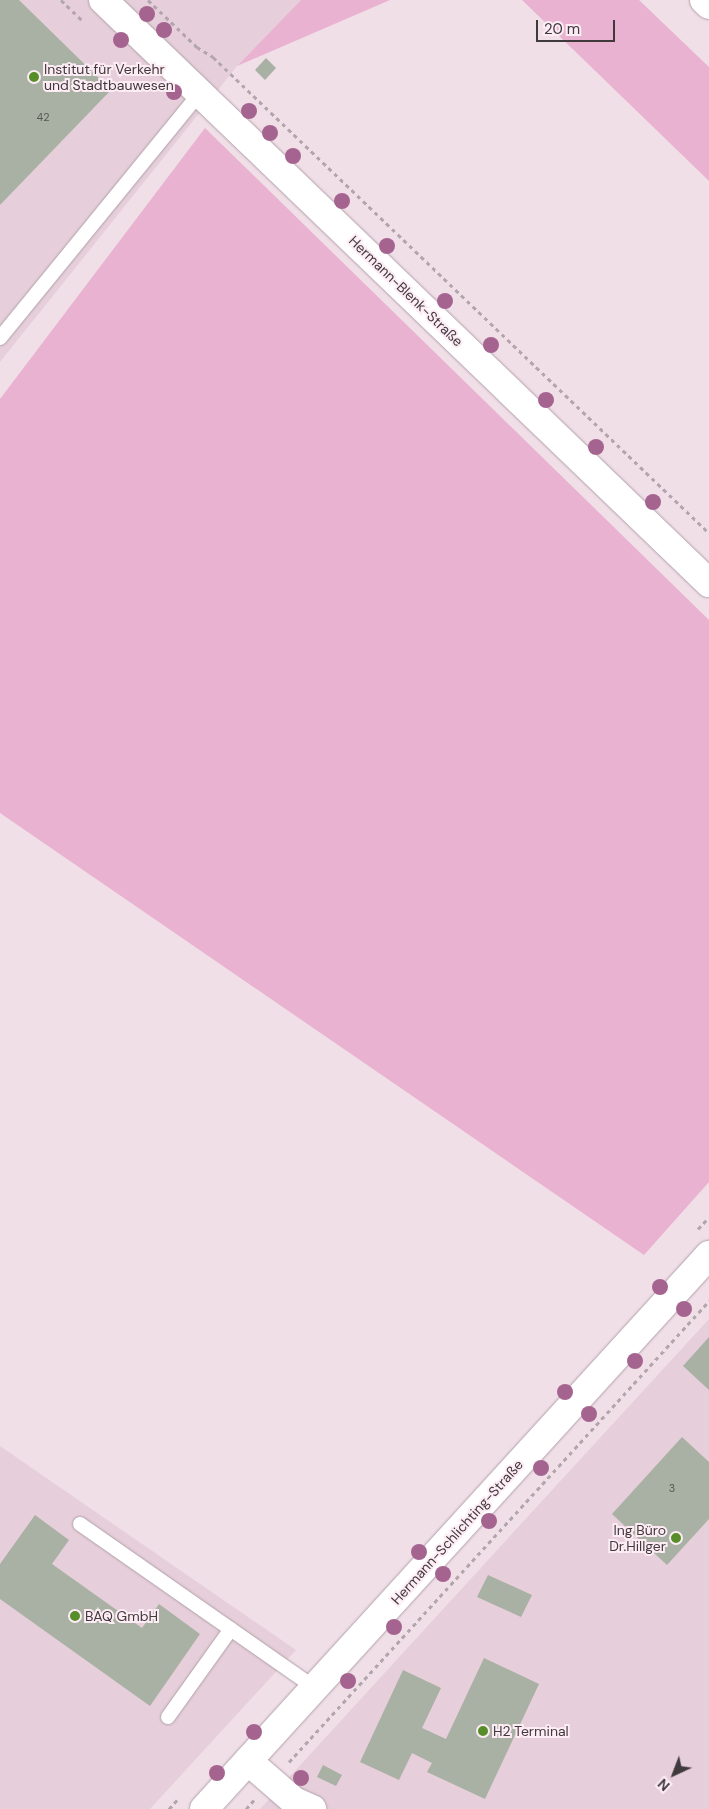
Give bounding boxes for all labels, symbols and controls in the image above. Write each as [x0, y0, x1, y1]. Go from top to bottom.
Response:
scale bar [539, 10, 618, 42]
text: 20 m [544, 19, 580, 39]
place label: Institut für Verkehr und Stadtbauwesen [44, 61, 174, 94]
marker: Institut für Verkehr und Stadtbauwesen [28, 71, 40, 83]
house number: 42 [36, 110, 50, 124]
street label: Hermann-Blenk-Straße [345, 232, 467, 350]
street label: Hermann-Schlichting-Straße [388, 1456, 526, 1608]
house number: 3 [669, 1481, 675, 1495]
place label: Ing Büro Dr.Hillger [609, 1522, 666, 1554]
marker: Ing Büro Dr.Hillger [670, 1532, 682, 1544]
place label: BAQ GmbH [85, 1608, 158, 1624]
marker: BAQ GmbH [69, 1610, 81, 1622]
place label: H2 Terminal [493, 1723, 569, 1739]
marker: H2 Terminal [477, 1725, 489, 1737]
north arrow [649, 1749, 699, 1799]
text: N [654, 1775, 674, 1795]

